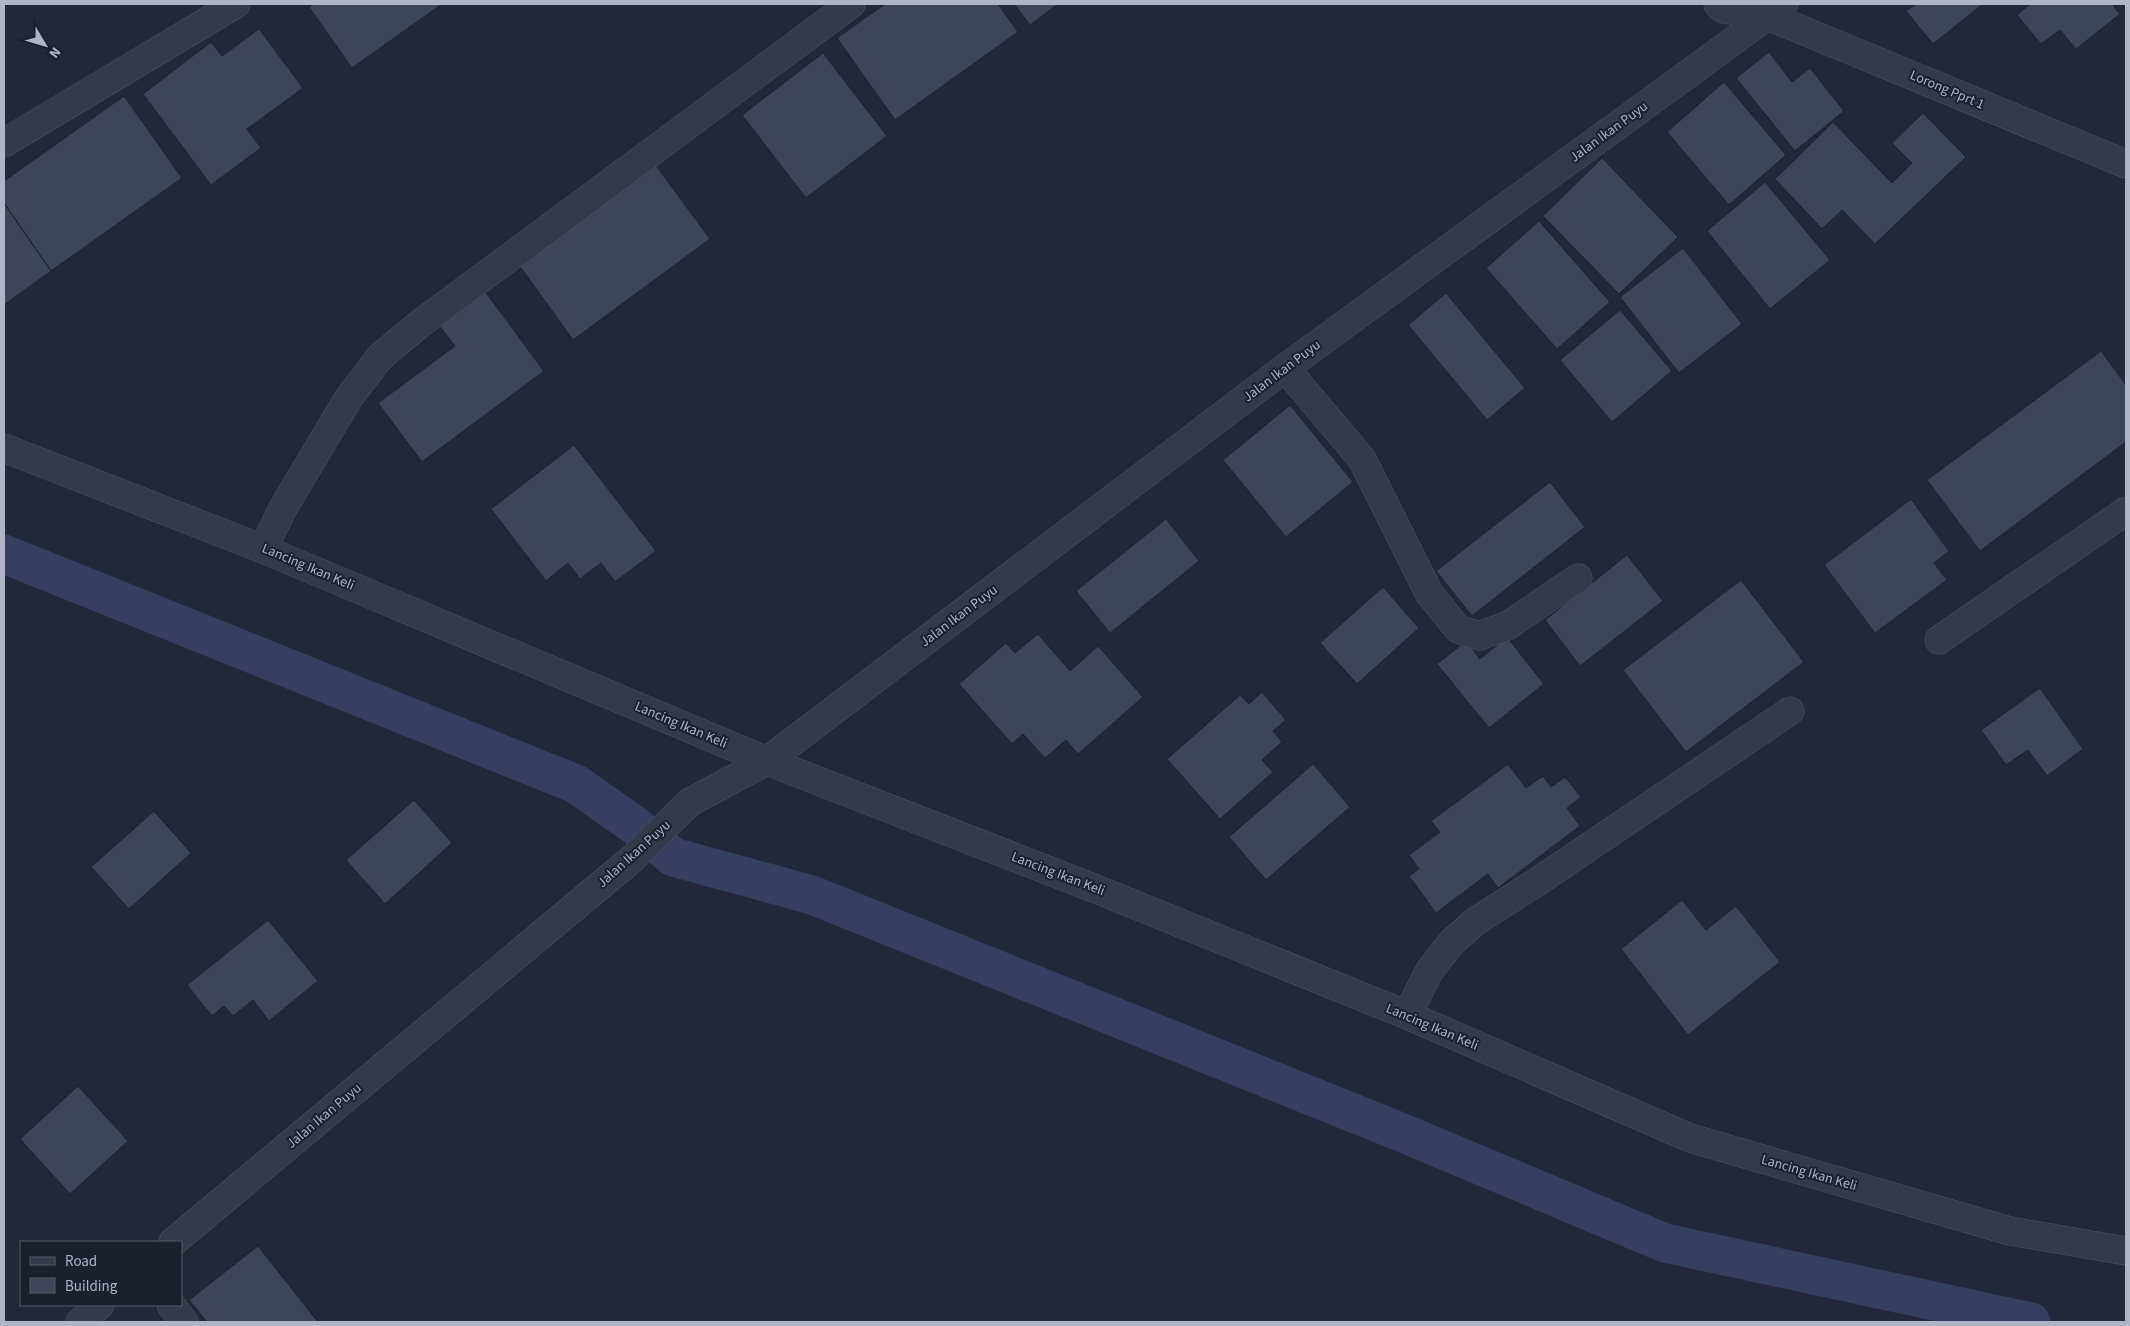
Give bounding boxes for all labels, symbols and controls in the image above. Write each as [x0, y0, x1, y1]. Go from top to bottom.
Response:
north arrow [20, 20, 70, 70]
text: N [44, 43, 65, 62]
street label: Lorong Pprt 1 [1907, 65, 1987, 115]
street label: Jalan Ikan Puyu [1566, 97, 1652, 167]
street label: Jalan Ikan Puyu [1239, 335, 1325, 407]
street label: Lancing Ikan Keli [259, 538, 357, 596]
street label: Jalan Ikan Puyu [916, 580, 1002, 652]
street label: Lancing Ikan Keli [632, 696, 730, 754]
street label: Jalan Ikan Puyu [593, 816, 675, 892]
street label: Lancing Ikan Keli [1008, 847, 1108, 901]
street label: Lancing Ikan Keli [1383, 998, 1481, 1056]
street label: Jalan Ikan Puyu [282, 1079, 366, 1153]
street label: Lancing Ikan Keli [1759, 1150, 1859, 1196]
legend [20, 1241, 182, 1306]
text: Road [65, 1251, 97, 1272]
text: Building [65, 1276, 118, 1297]

